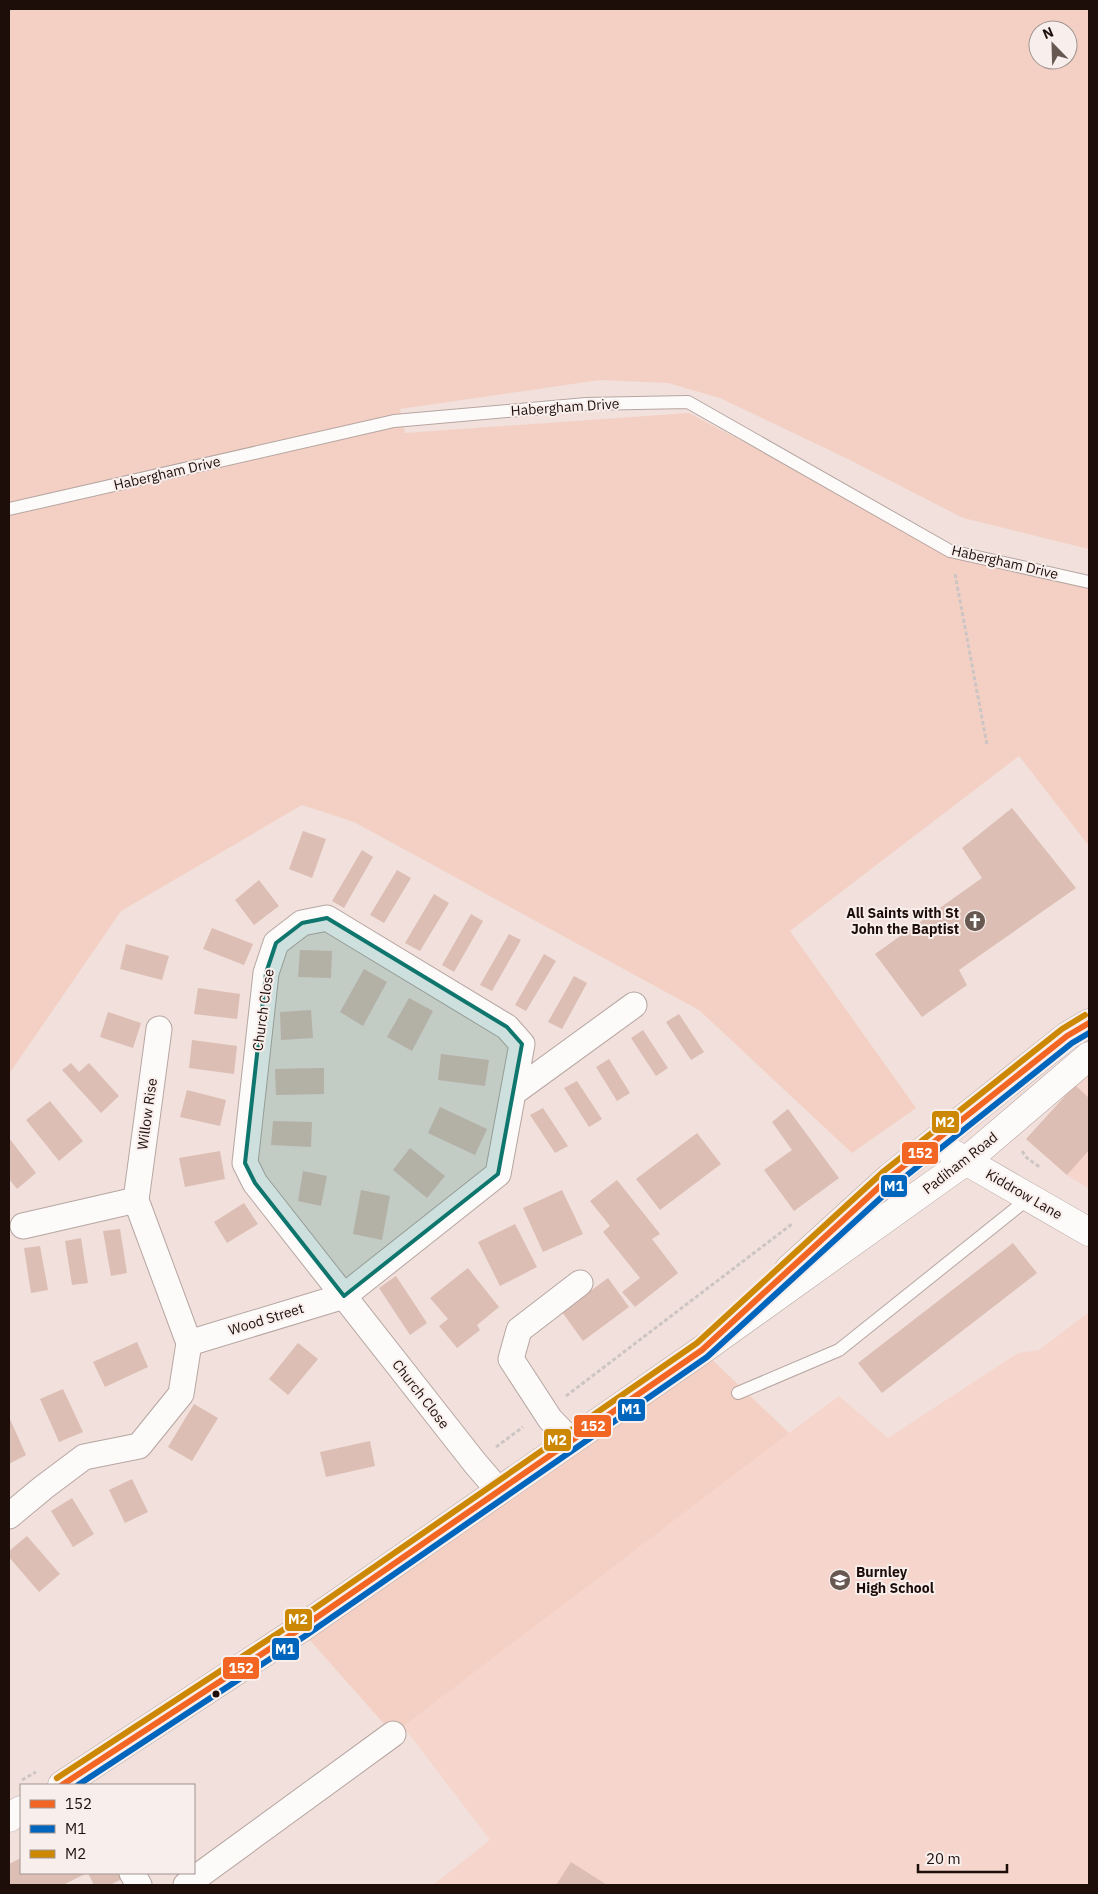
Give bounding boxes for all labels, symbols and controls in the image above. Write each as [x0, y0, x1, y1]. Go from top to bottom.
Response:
north arrow [1028, 20, 1078, 70]
text: N [1040, 23, 1056, 43]
street label: Habergham Drive [510, 394, 620, 420]
street label: Habergham Drive [112, 452, 222, 494]
street label: Habergham Drive [950, 541, 1060, 583]
place label: All Saints with St John the Baptist [846, 904, 959, 938]
church icon: All Saints with St John the Baptist [963, 909, 987, 933]
street label: Church Close [248, 967, 278, 1052]
street label: Willow Rise [133, 1077, 161, 1151]
line badge: M2 [931, 1110, 960, 1134]
text: M2 [935, 1113, 955, 1131]
street label: Padiham Road [919, 1128, 1001, 1198]
line badge: 152 [901, 1141, 939, 1165]
text: 152 [907, 1144, 933, 1162]
street label: Kiddrow Lane [982, 1165, 1066, 1223]
line badge: M1 [880, 1174, 908, 1198]
text: M1 [884, 1177, 905, 1195]
street label: Wood Street [226, 1299, 306, 1339]
street label: Church Close [388, 1356, 454, 1432]
line badge: M1 [617, 1398, 646, 1422]
text: M1 [621, 1400, 642, 1418]
line badge: 152 [573, 1414, 612, 1438]
text: 152 [580, 1417, 606, 1435]
line badge: M2 [543, 1428, 572, 1452]
text: M2 [547, 1431, 567, 1449]
place label: Burnley High School [856, 1563, 934, 1597]
school or university icon: Burnley High School [828, 1568, 852, 1592]
line badge: M2 [284, 1608, 313, 1632]
text: M2 [288, 1610, 308, 1628]
line badge: M1 [271, 1637, 300, 1661]
text: M1 [275, 1640, 296, 1658]
line badge: 152 [222, 1656, 260, 1680]
text: 152 [228, 1659, 254, 1677]
unlabelled marker [211, 1689, 221, 1699]
legend [20, 1784, 195, 1874]
text: 152 [65, 1794, 92, 1813]
text: M1 [65, 1819, 86, 1838]
scale bar [918, 1842, 1007, 1874]
text: M2 [65, 1844, 86, 1863]
text: 20 m [926, 1849, 961, 1868]

